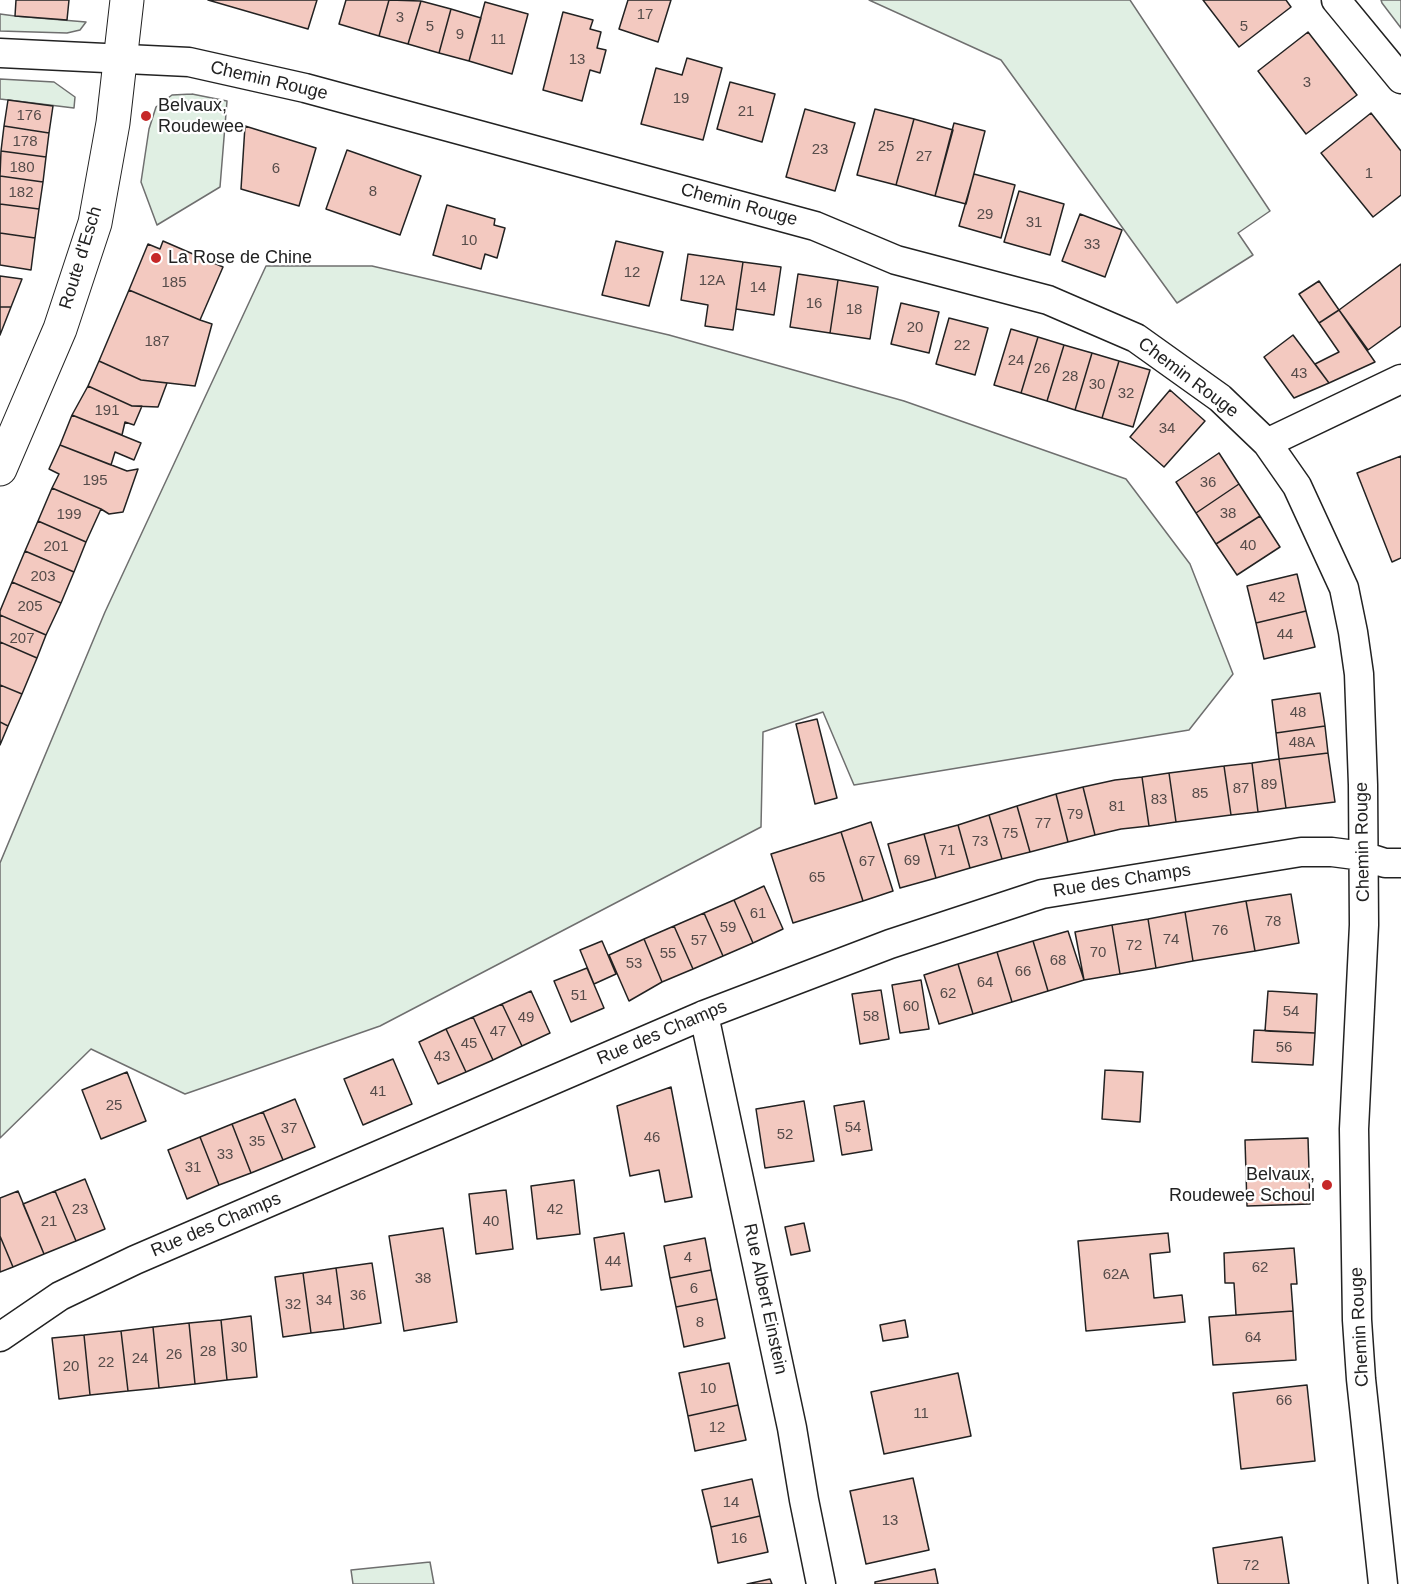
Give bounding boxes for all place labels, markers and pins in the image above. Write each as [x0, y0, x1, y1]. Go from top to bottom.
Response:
place label: Belvaux, Roudewee [158, 95, 244, 138]
marker: Belvaux, Roudewee [139, 109, 153, 123]
place label: La Rose de Chine [168, 247, 312, 269]
marker: La Rose de Chine [149, 251, 163, 265]
place label: Belvaux, Roudewee Schoul [1169, 1164, 1315, 1206]
marker: Belvaux, Roudewee Schoul [1320, 1178, 1334, 1192]

